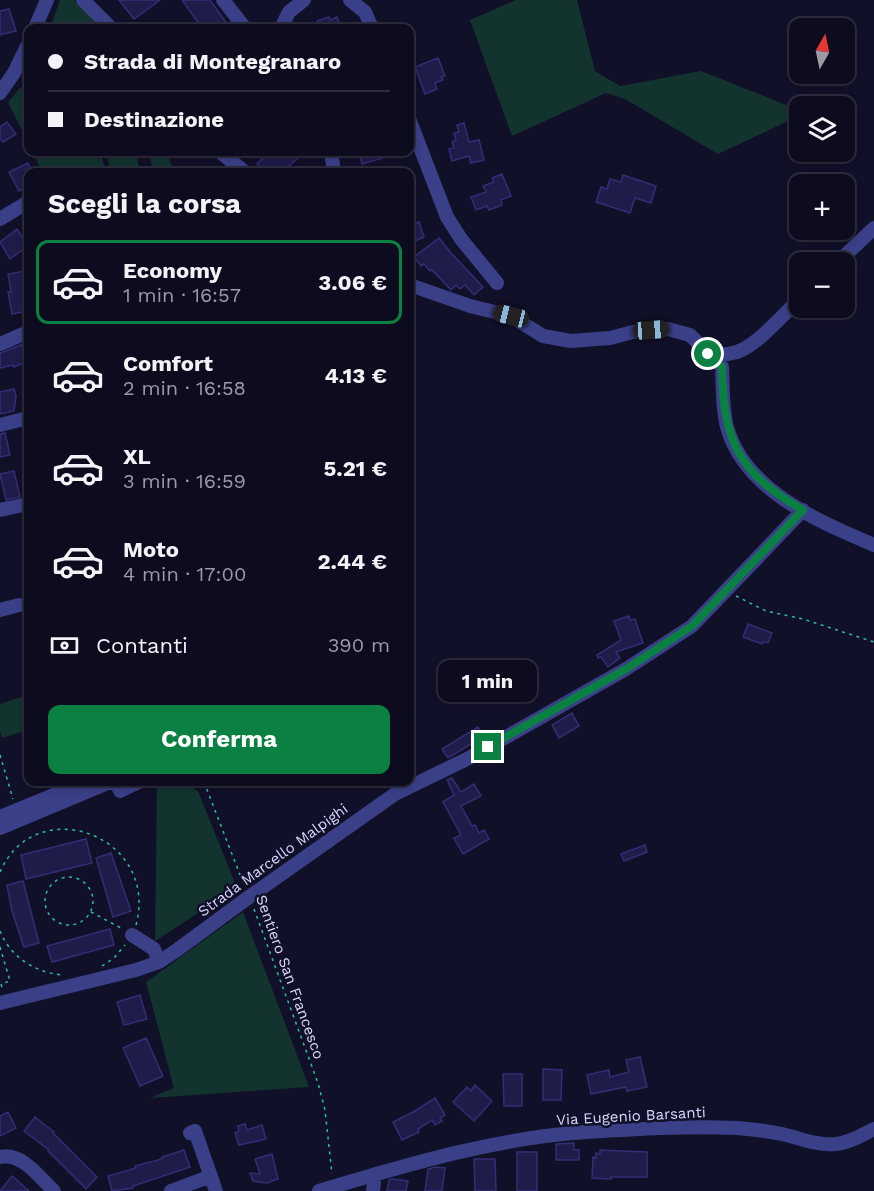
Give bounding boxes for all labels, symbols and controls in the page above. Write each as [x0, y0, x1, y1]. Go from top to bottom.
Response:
north arrow [789, 18, 855, 84]
map controls [789, 18, 855, 318]
text: Strada di Montegranaro [84, 49, 341, 74]
button: layers [789, 96, 855, 162]
text: Destinazione [84, 107, 224, 132]
button: + [789, 174, 855, 240]
text: Scegli la corsa [48, 188, 241, 220]
button: − [789, 252, 855, 318]
icon: car [51, 255, 105, 309]
text: Economy [123, 258, 222, 283]
text: 3.06 € [318, 270, 387, 295]
text: 1 min · 16:57 [123, 283, 241, 307]
car [491, 303, 531, 329]
car [632, 320, 670, 340]
route start [694, 340, 721, 367]
icon: car [51, 348, 105, 402]
text: Comfort [123, 351, 213, 376]
text: 4.13 € [324, 363, 387, 388]
text: 2 min · 16:58 [123, 376, 246, 400]
icon: car [51, 441, 105, 495]
text: XL [123, 444, 151, 469]
text: 5.21 € [323, 456, 387, 481]
text: 3 min · 16:59 [123, 469, 246, 493]
icon: car [51, 534, 105, 588]
text: Moto [123, 537, 179, 562]
text: 2.44 € [317, 549, 387, 574]
text: 4 min · 17:00 [123, 562, 246, 586]
icon: cash [48, 629, 81, 662]
text: Contanti [96, 633, 188, 658]
text: 390 m [328, 633, 390, 657]
callout: 1 min [438, 660, 538, 702]
text: 1 min [462, 669, 513, 693]
button: Conferma [48, 705, 390, 774]
route end [474, 733, 501, 760]
street label: Strada Marcello Malpighi [195, 800, 351, 920]
street label: Sentiero San Francesco [252, 892, 328, 1062]
street label: Via Eugenio Barsanti [556, 1103, 706, 1129]

